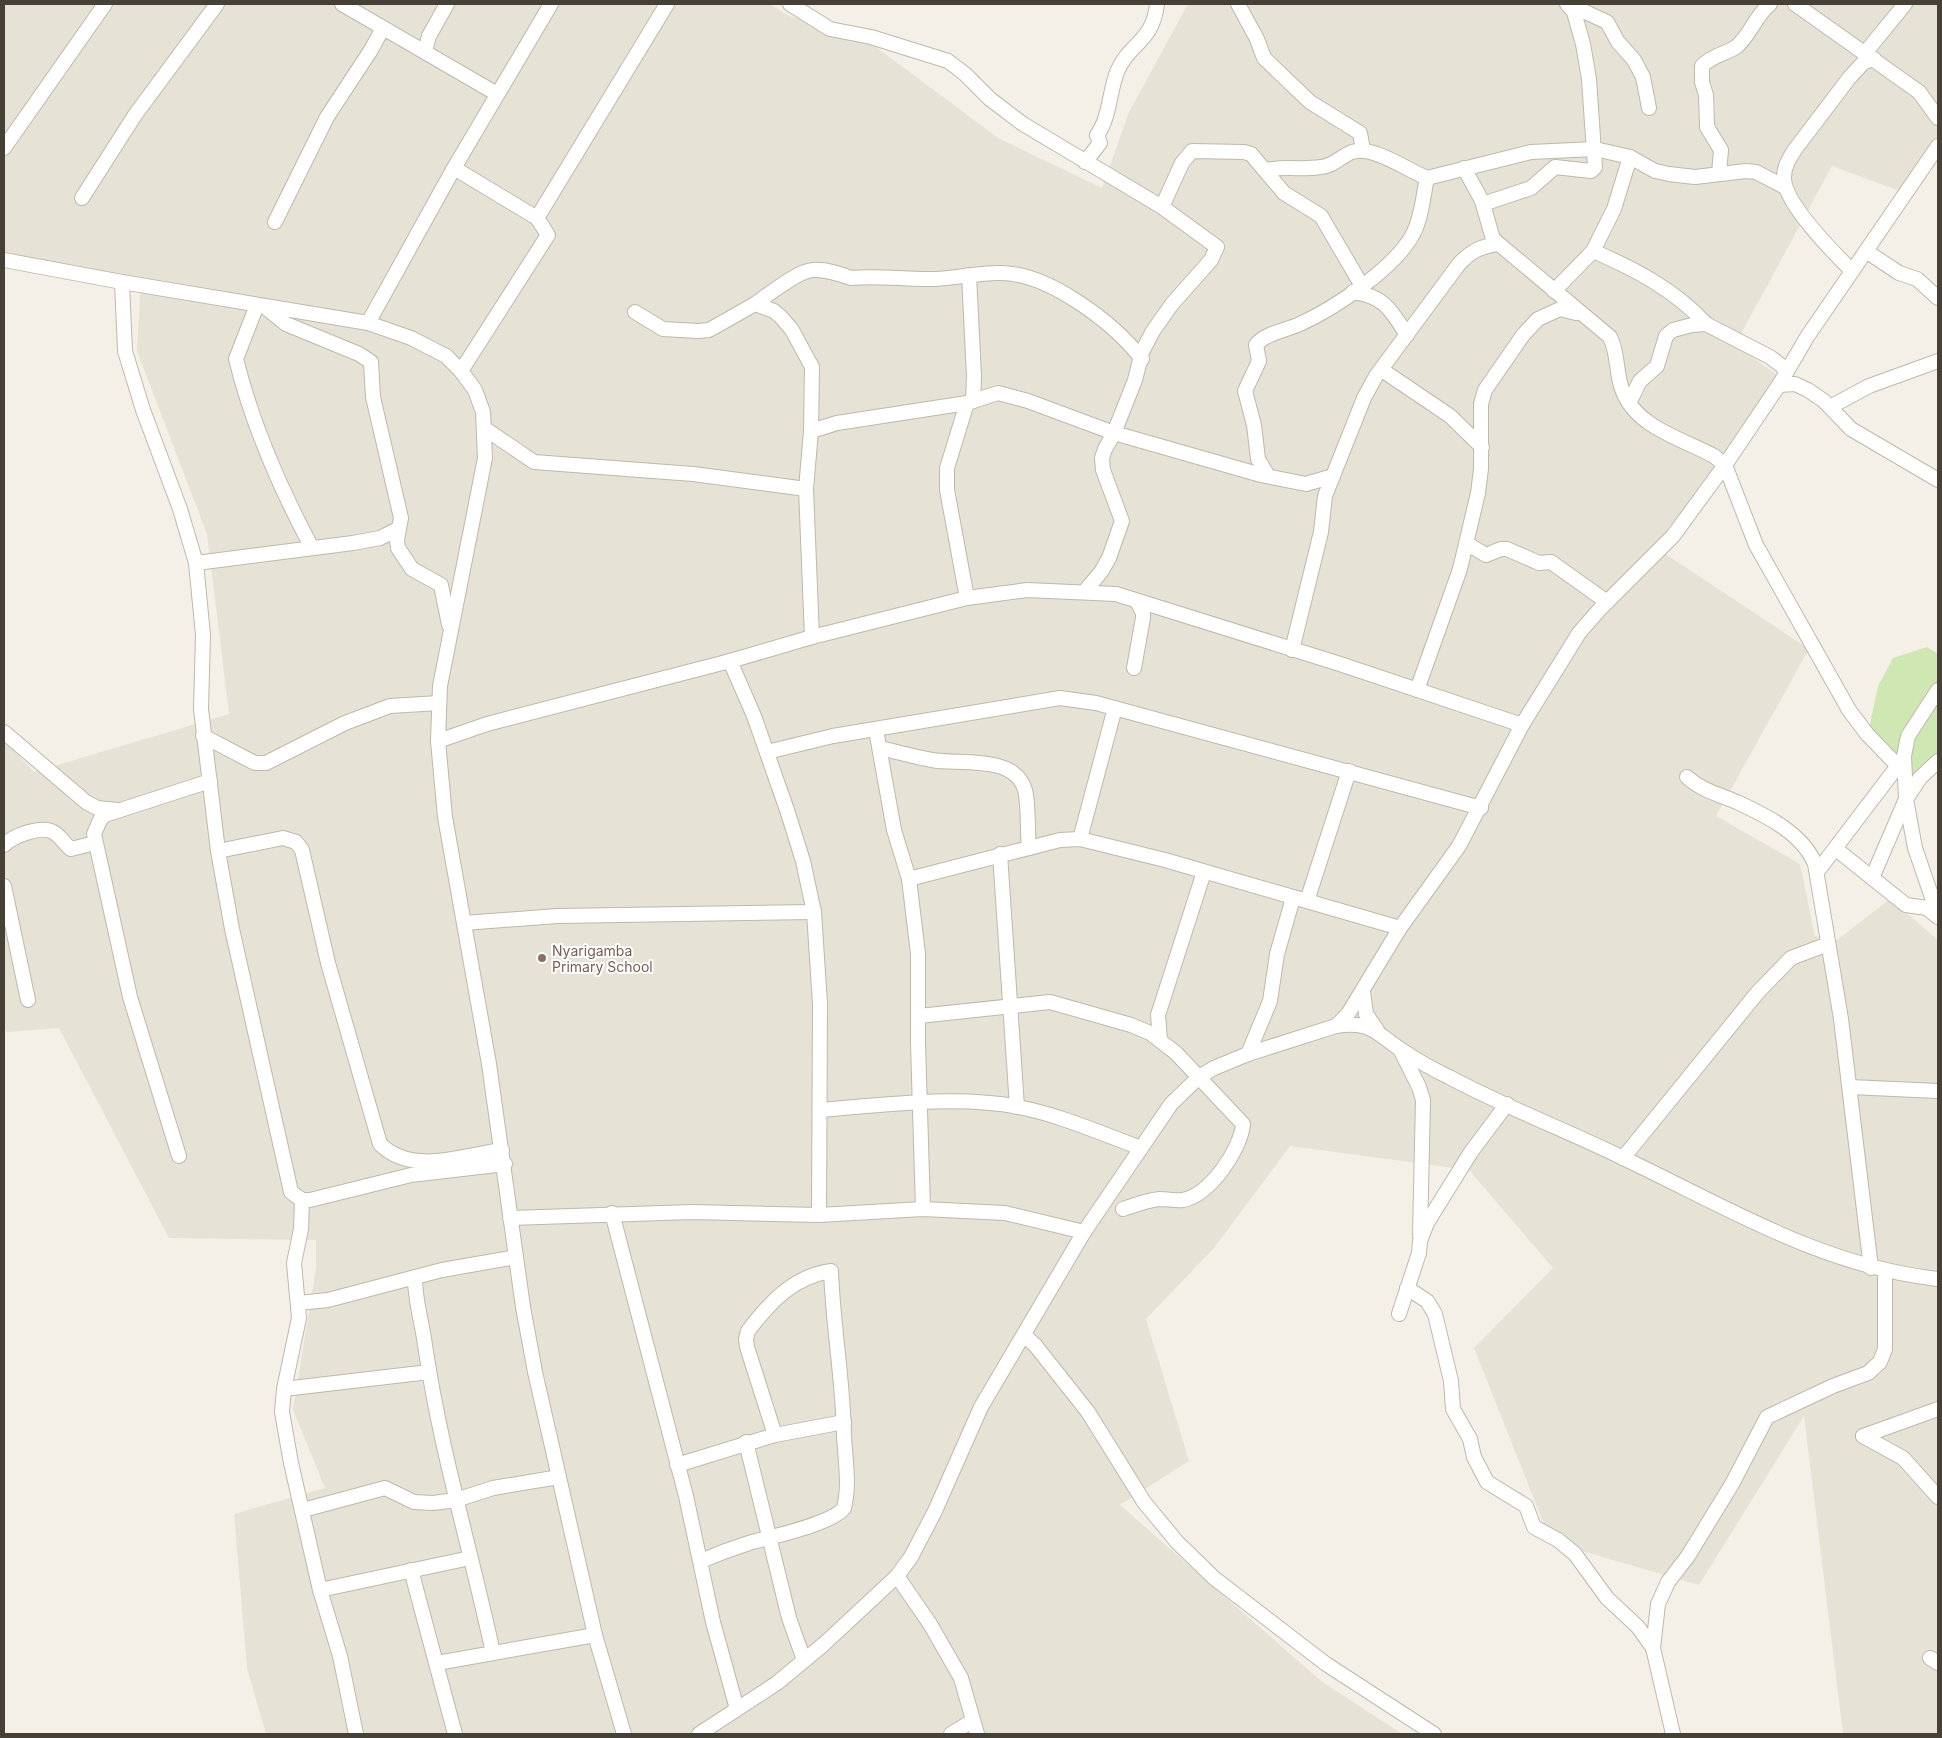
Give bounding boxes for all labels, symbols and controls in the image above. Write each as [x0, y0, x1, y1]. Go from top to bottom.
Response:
place label: Nyarigamba Primary School [552, 942, 653, 975]
marker: Nyarigamba Primary School [536, 952, 548, 964]

